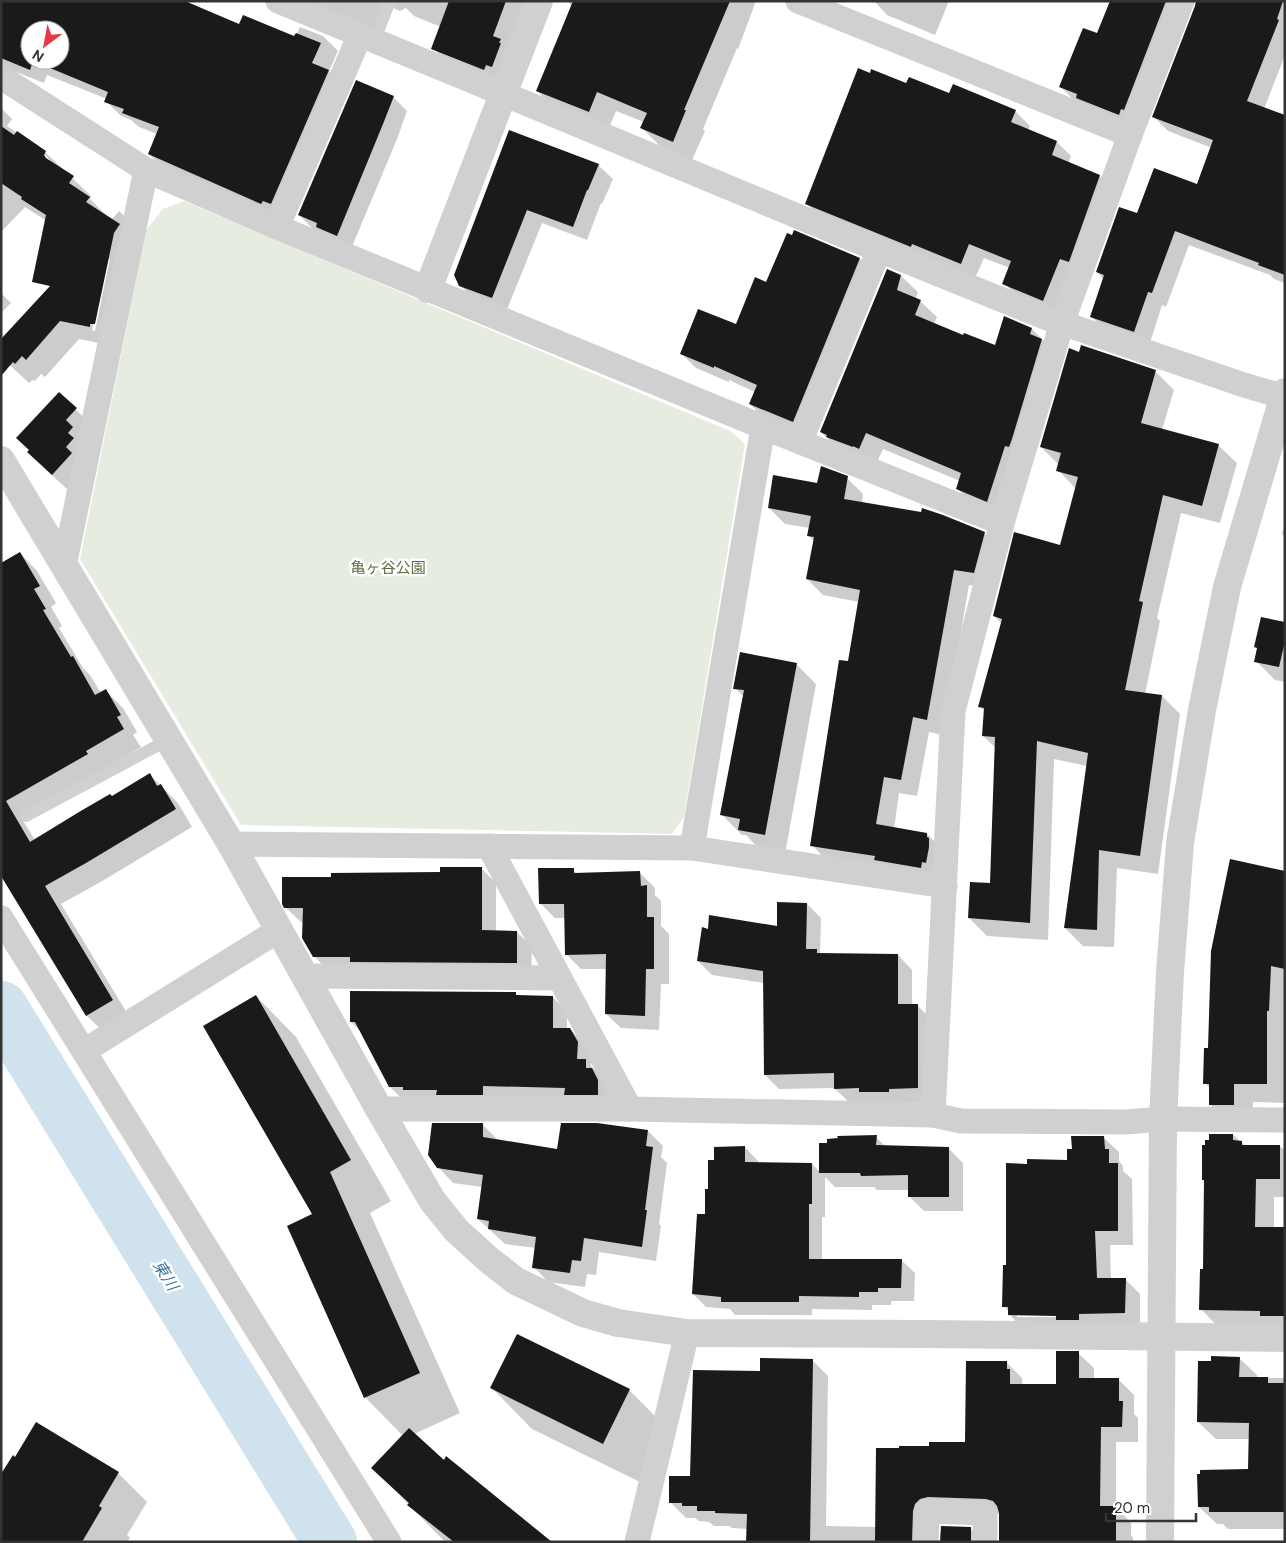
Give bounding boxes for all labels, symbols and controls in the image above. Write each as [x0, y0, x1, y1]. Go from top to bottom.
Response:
north arrow [20, 20, 70, 70]
text: N [29, 46, 47, 66]
park label: 亀ヶ谷公園 [350, 558, 426, 578]
water label: 東川 [148, 1256, 184, 1296]
scale bar [1106, 1490, 1196, 1522]
text: 20 m [1114, 1498, 1150, 1518]

